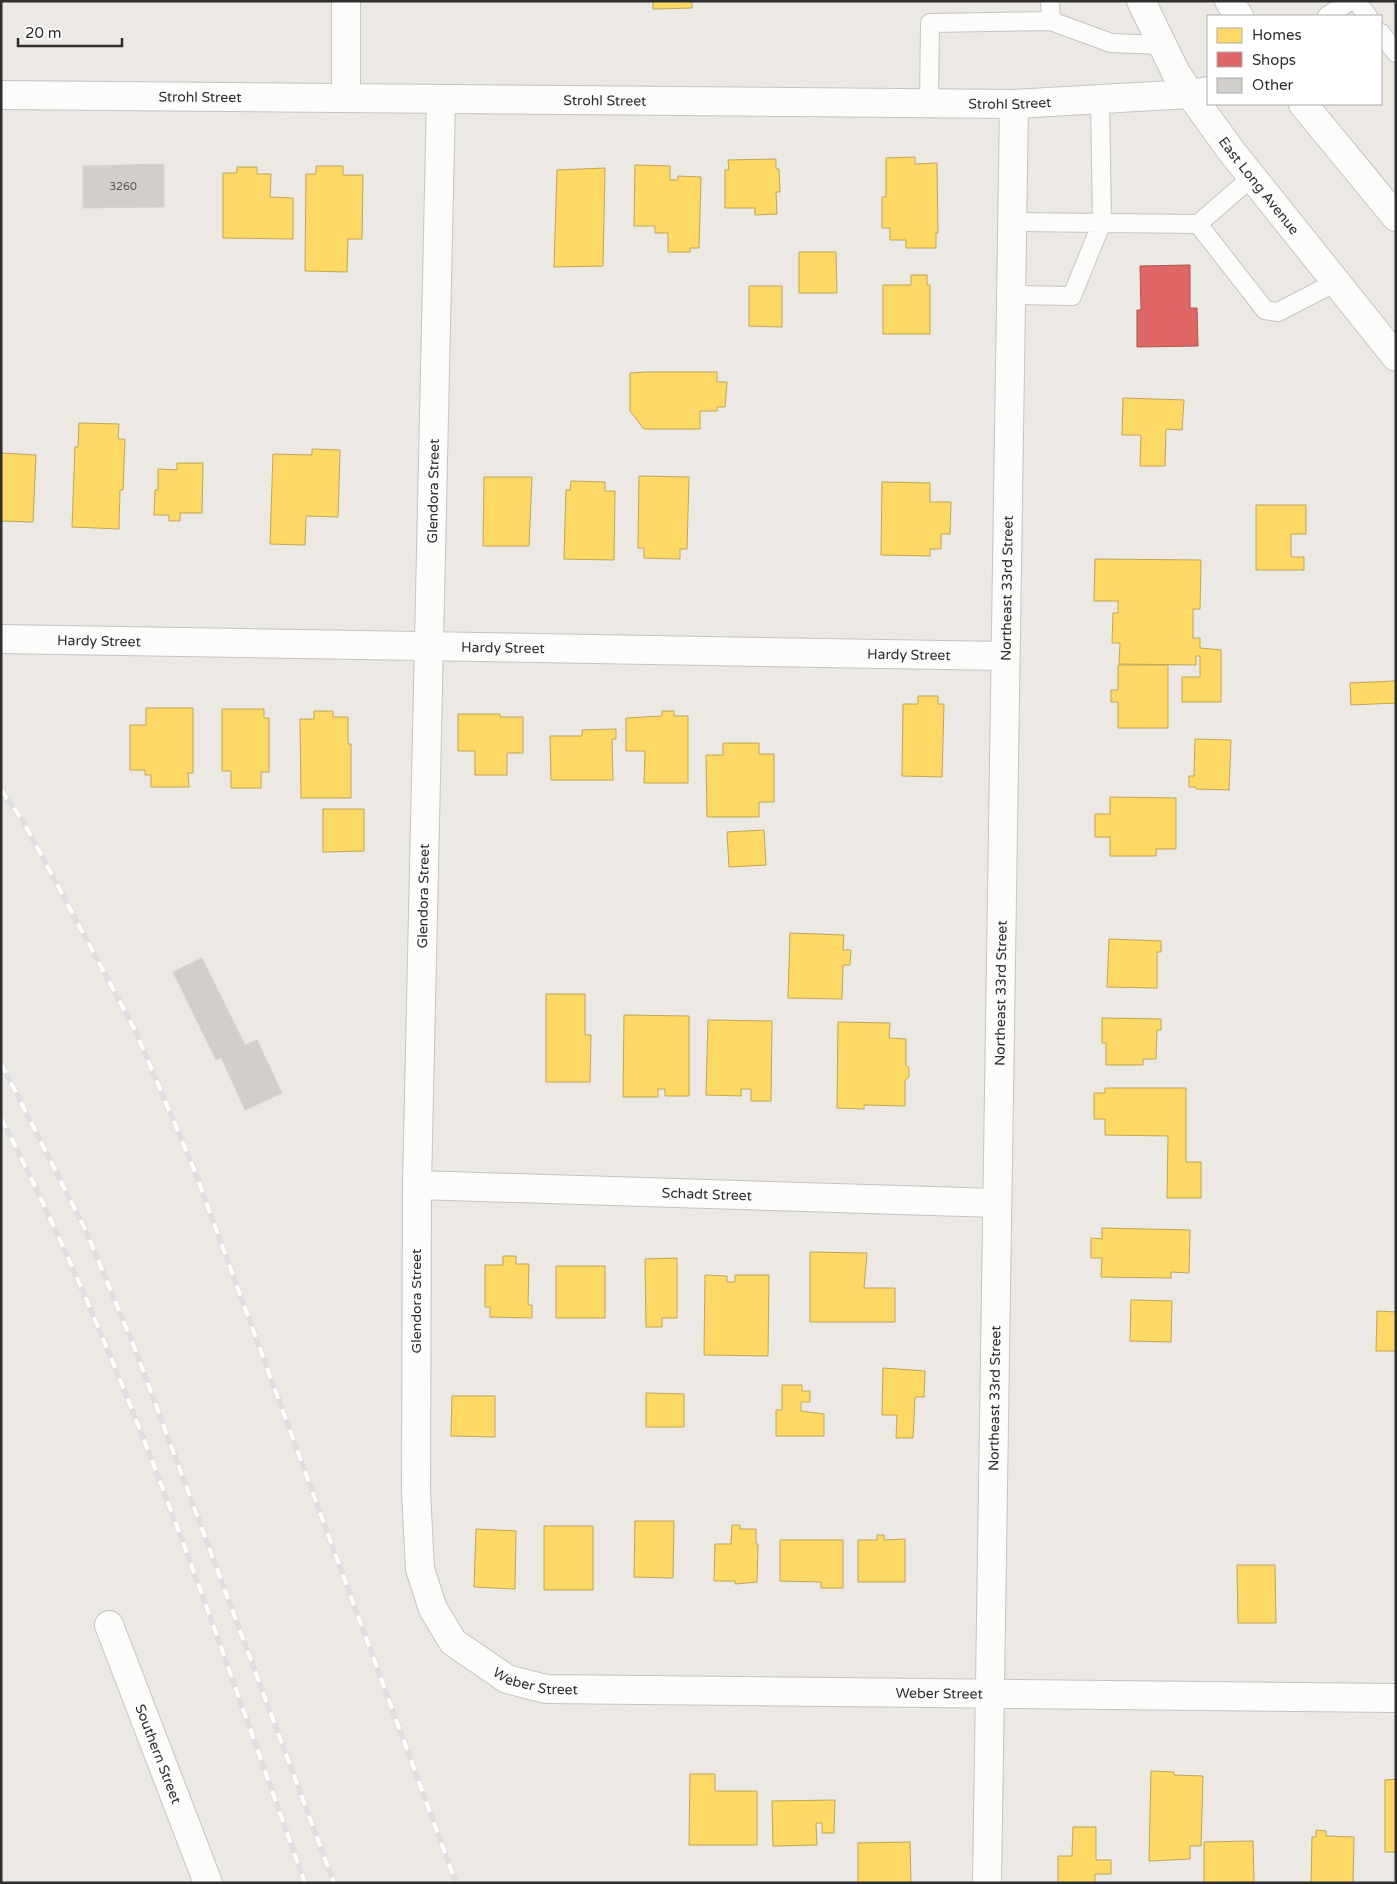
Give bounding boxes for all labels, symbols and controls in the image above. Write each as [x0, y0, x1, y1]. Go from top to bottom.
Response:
scale bar [18, 15, 121, 47]
legend [1207, 15, 1382, 105]
text: 20 m [25, 24, 62, 42]
text: Homes [1252, 26, 1302, 44]
text: Shops [1252, 51, 1296, 69]
text: Other [1252, 76, 1294, 94]
street label: Strohl Street [158, 88, 242, 106]
street label: Strohl Street [563, 92, 647, 110]
street label: Strohl Street [968, 94, 1053, 113]
street label: East Long Avenue [1215, 134, 1303, 238]
house number: 3260 [109, 180, 137, 193]
street label: Glendora Street [424, 438, 443, 544]
street label: Northeast 33rd Street [998, 515, 1017, 661]
street label: Hardy Street [57, 632, 142, 650]
street label: Hardy Street [461, 639, 546, 657]
street label: Hardy Street [867, 646, 951, 664]
street label: Glendora Street [414, 843, 433, 949]
street label: Northeast 33rd Street [991, 920, 1011, 1066]
street label: Schadt Street [661, 1185, 753, 1204]
street label: Glendora Street [408, 1248, 425, 1353]
street label: Northeast 33rd Street [985, 1324, 1004, 1471]
street label: Weber Street [489, 1664, 579, 1698]
street label: Weber Street [895, 1685, 984, 1703]
street label: Southern Street [131, 1702, 185, 1807]

